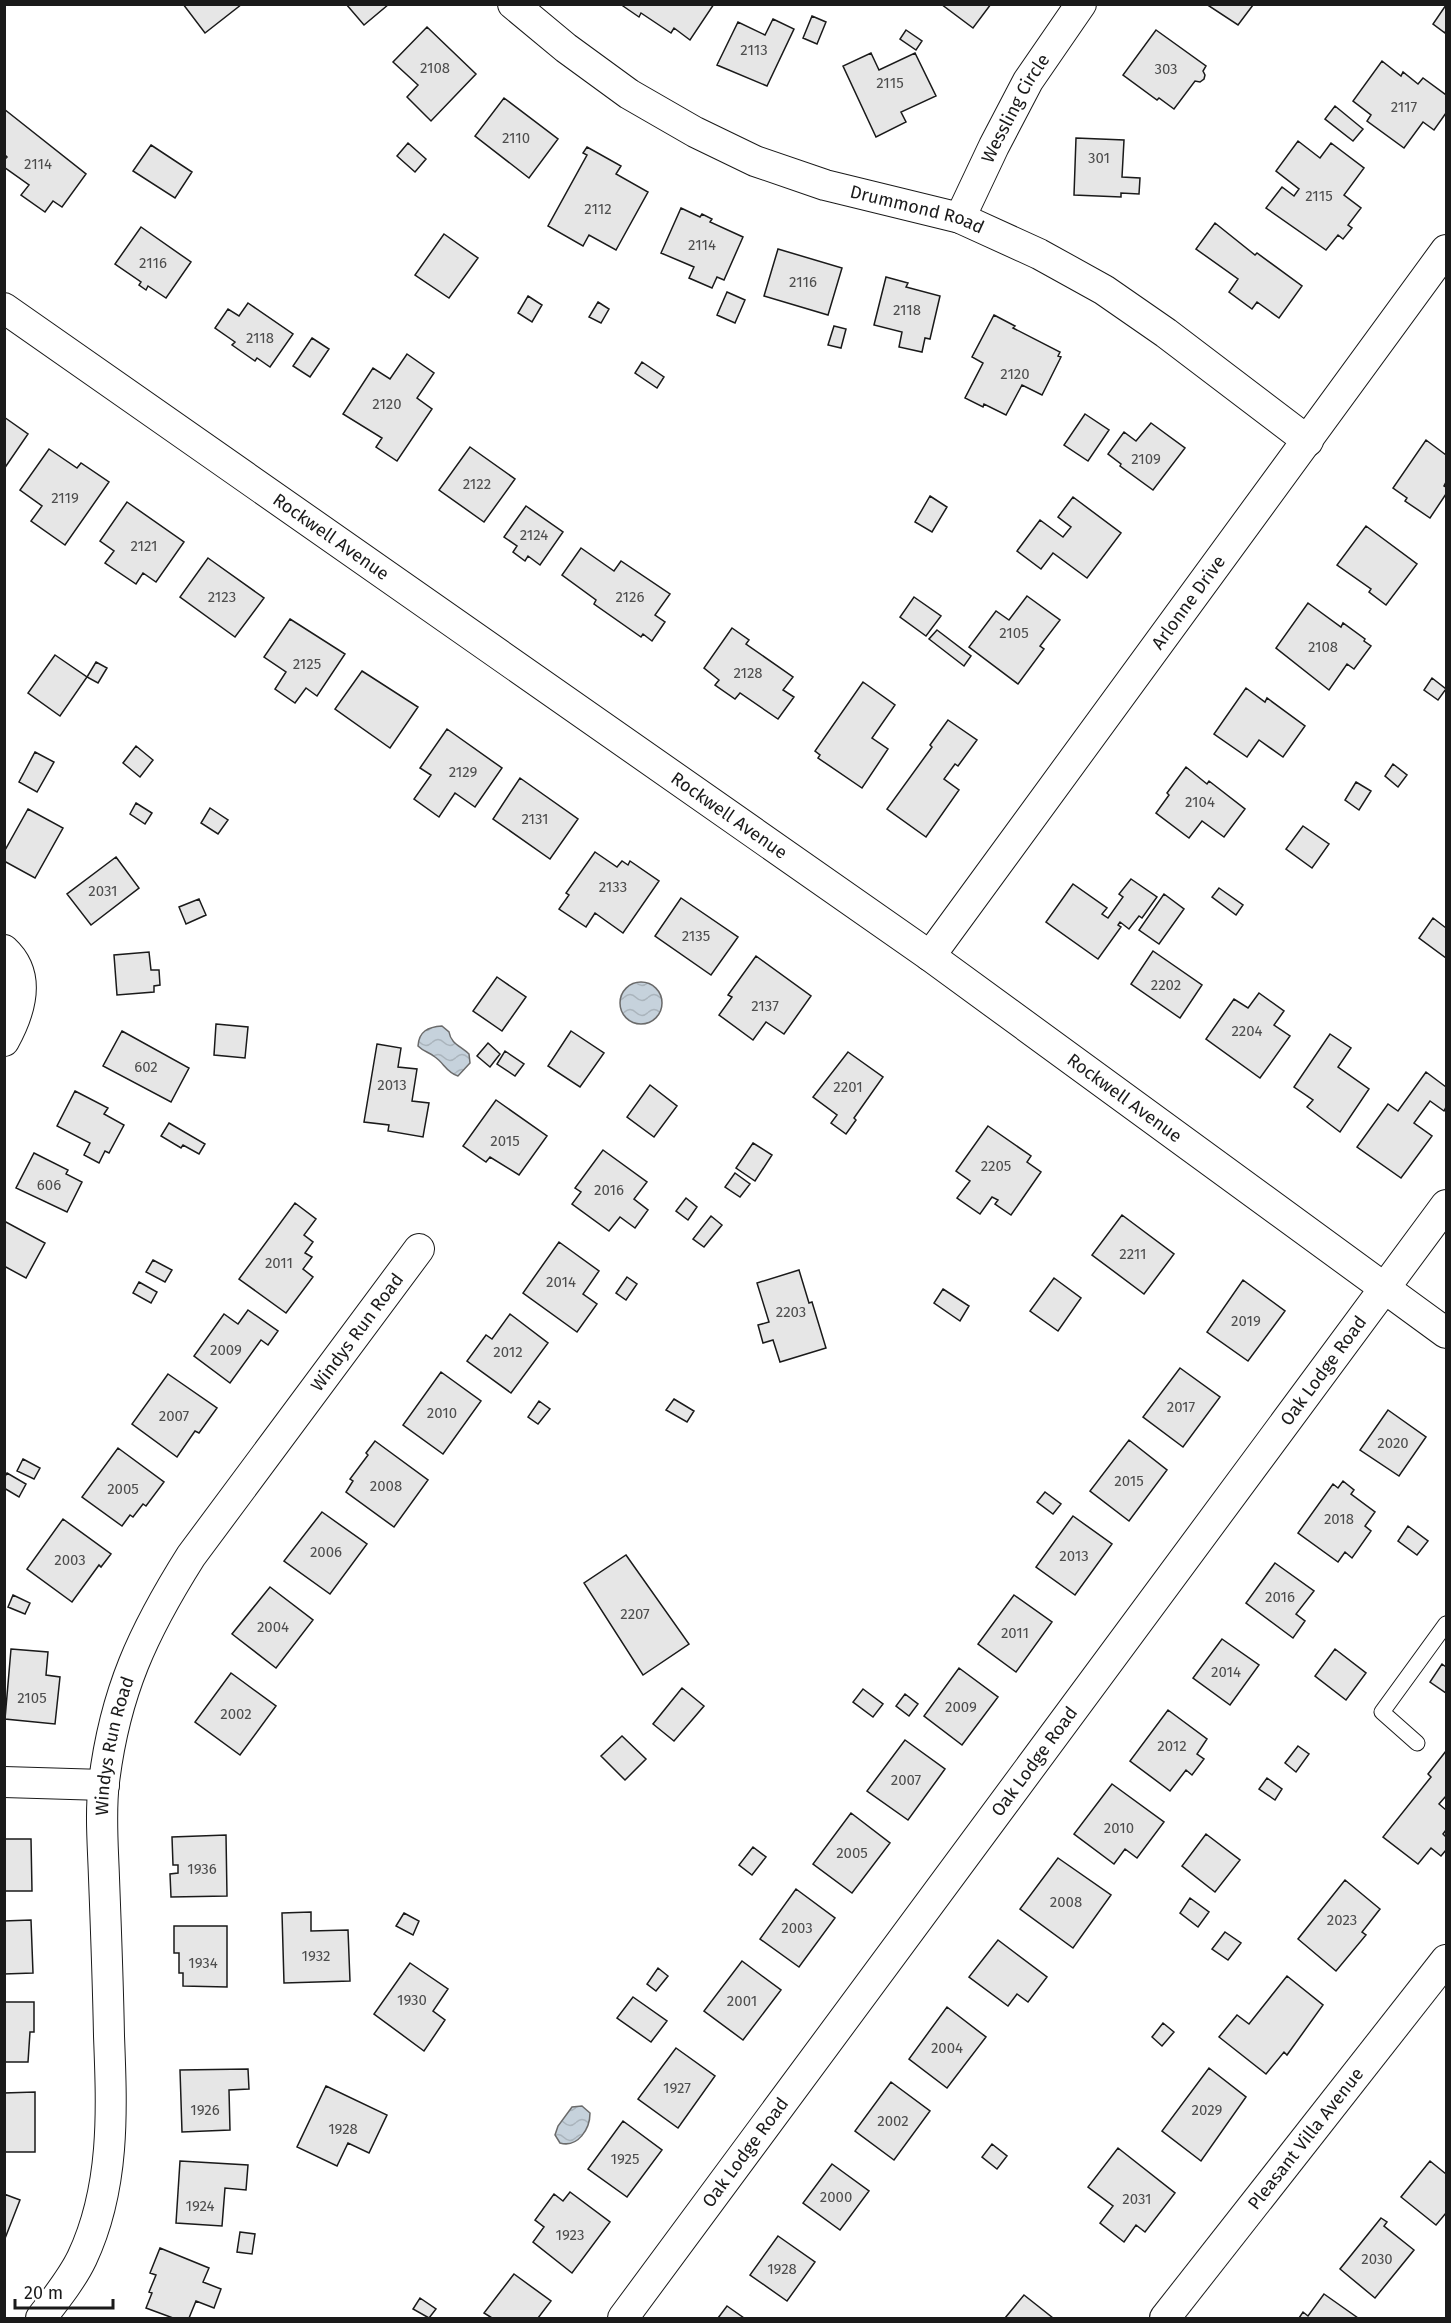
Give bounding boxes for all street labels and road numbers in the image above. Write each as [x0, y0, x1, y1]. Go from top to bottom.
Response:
street label: Wessling Circle [977, 49, 1054, 166]
street label: Drummond Road [848, 181, 988, 239]
street label: Rockwell Avenue [269, 489, 393, 585]
street label: Arlonne Drive [1147, 551, 1230, 654]
street label: Rockwell Avenue [667, 767, 791, 864]
street label: Rockwell Avenue [1063, 1049, 1186, 1147]
street label: Windys Run Road [306, 1269, 408, 1396]
street label: Oak Lodge Road [1276, 1312, 1371, 1430]
street label: Windys Run Road [91, 1674, 139, 1816]
street label: Oak Lodge Road [987, 1702, 1082, 1821]
street label: Pleasant Villa Avenue [1243, 2063, 1368, 2214]
street label: Oak Lodge Road [698, 2093, 793, 2212]

